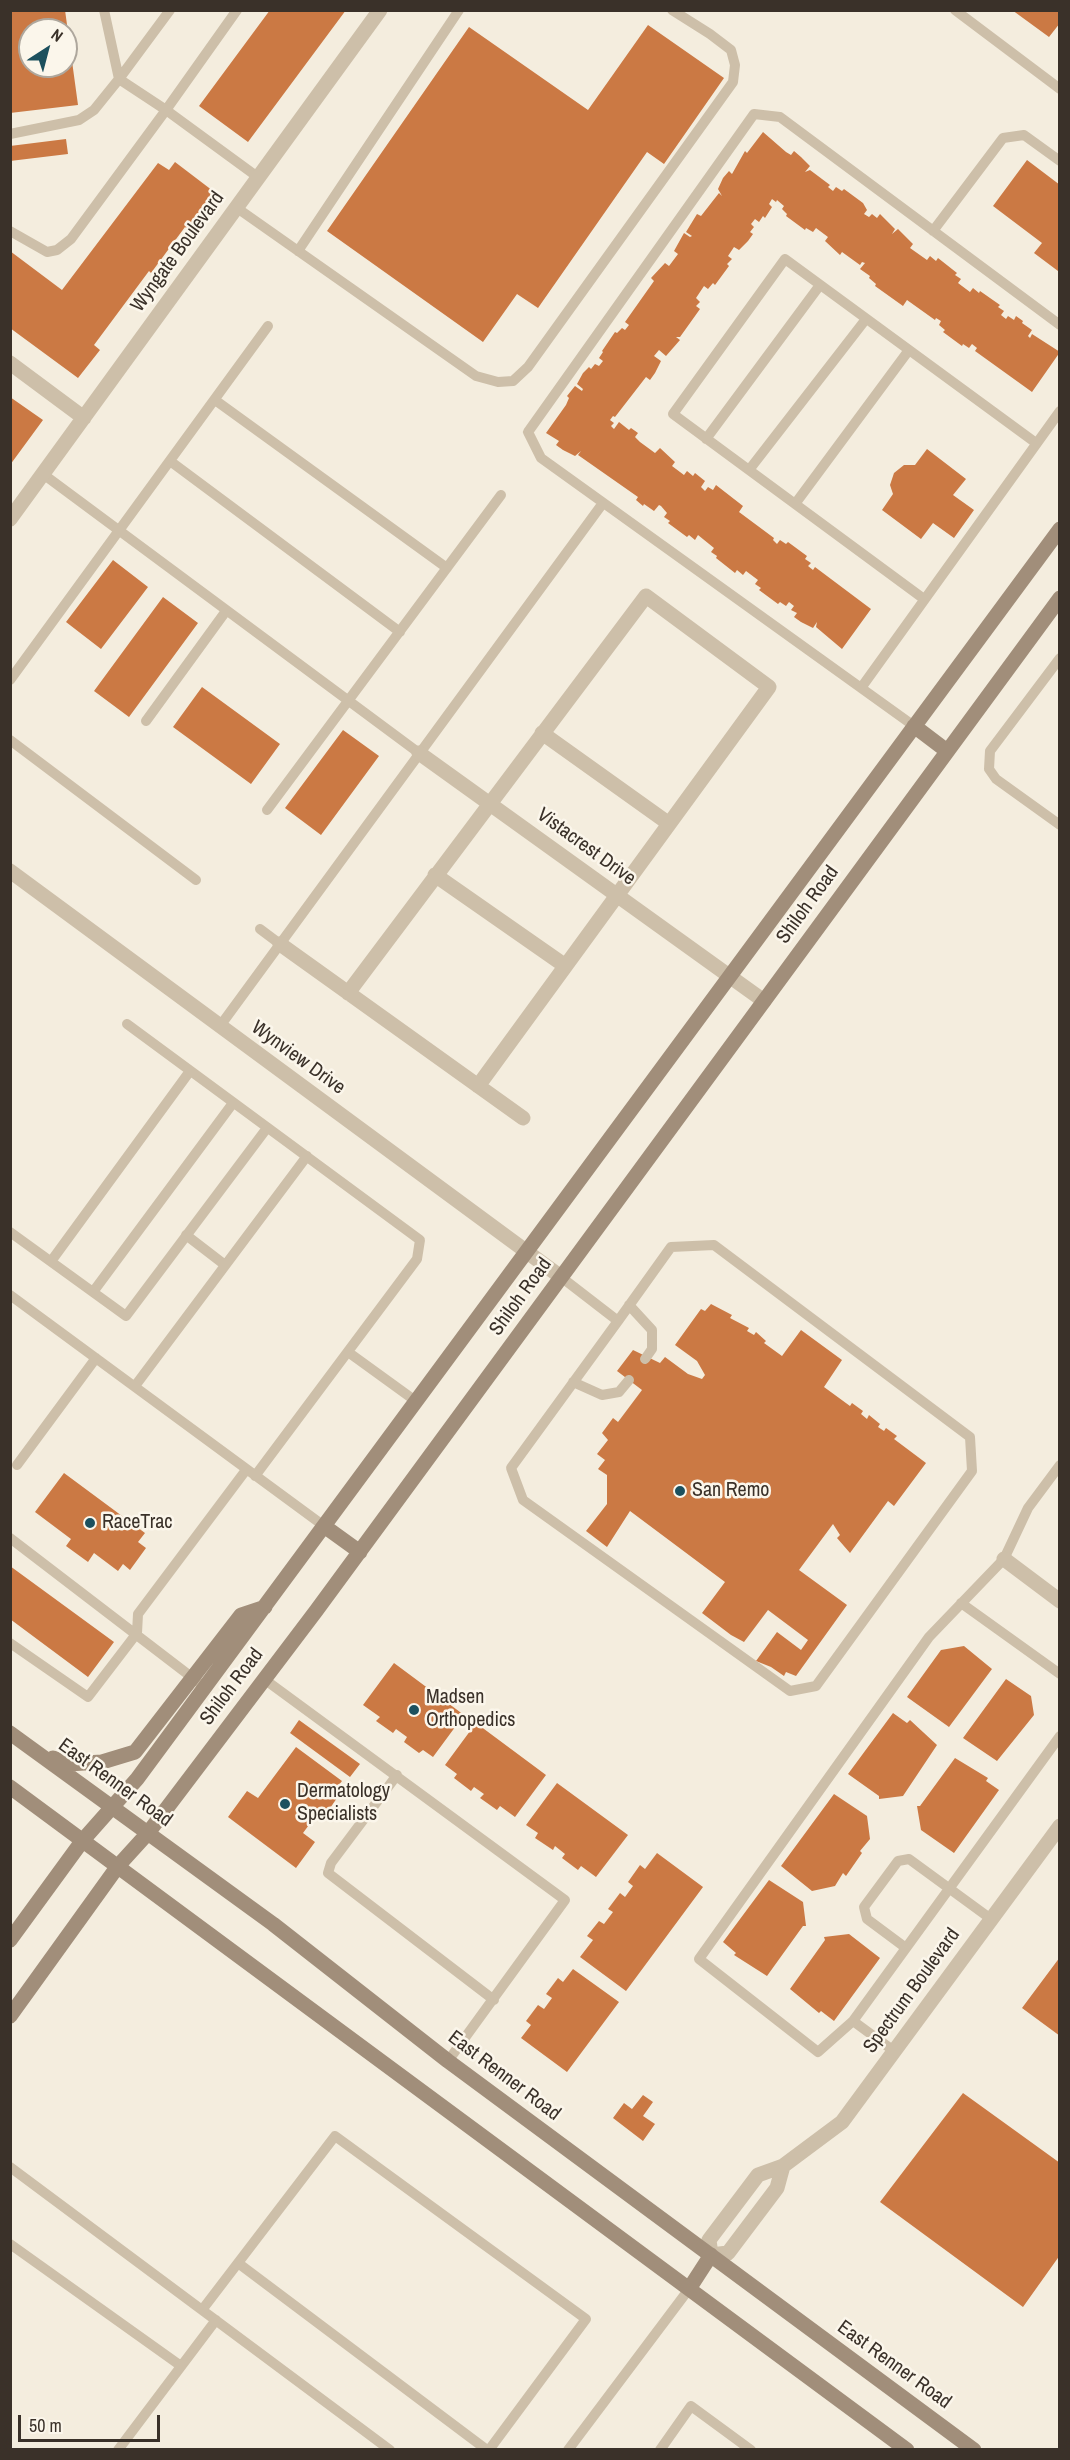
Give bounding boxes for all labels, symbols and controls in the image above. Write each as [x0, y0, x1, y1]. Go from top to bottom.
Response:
north arrow [18, 18, 78, 78]
text: N [47, 23, 68, 47]
street label: Wyngate Boulevard [126, 187, 230, 317]
street label: Vistacrest Drive [532, 803, 640, 891]
street label: Shiloh Road [772, 861, 844, 949]
street label: Wynview Drive [246, 1016, 350, 1100]
street label: Shiloh Road [485, 1253, 557, 1341]
place label: San Remo [692, 1479, 769, 1503]
marker: San Remo [673, 1484, 687, 1498]
place label: RaceTrac [102, 1511, 172, 1535]
marker: RaceTrac [83, 1516, 97, 1530]
street label: Shiloh Road [195, 1644, 269, 1730]
place label: Madsen Orthopedics [426, 1686, 515, 1733]
marker: Madsen Orthopedics [407, 1703, 421, 1717]
street label: East Renner Road [53, 1734, 177, 1832]
place label: Dermatology Specialists [297, 1780, 390, 1827]
marker: Dermatology Specialists [278, 1797, 292, 1811]
street label: Spectrum Boulevard [859, 1924, 965, 2058]
street label: East Renner Road [443, 2026, 565, 2126]
street label: East Renner Road [832, 2316, 956, 2414]
scale bar [21, 2403, 164, 2441]
text: 50 m [29, 2413, 62, 2438]

